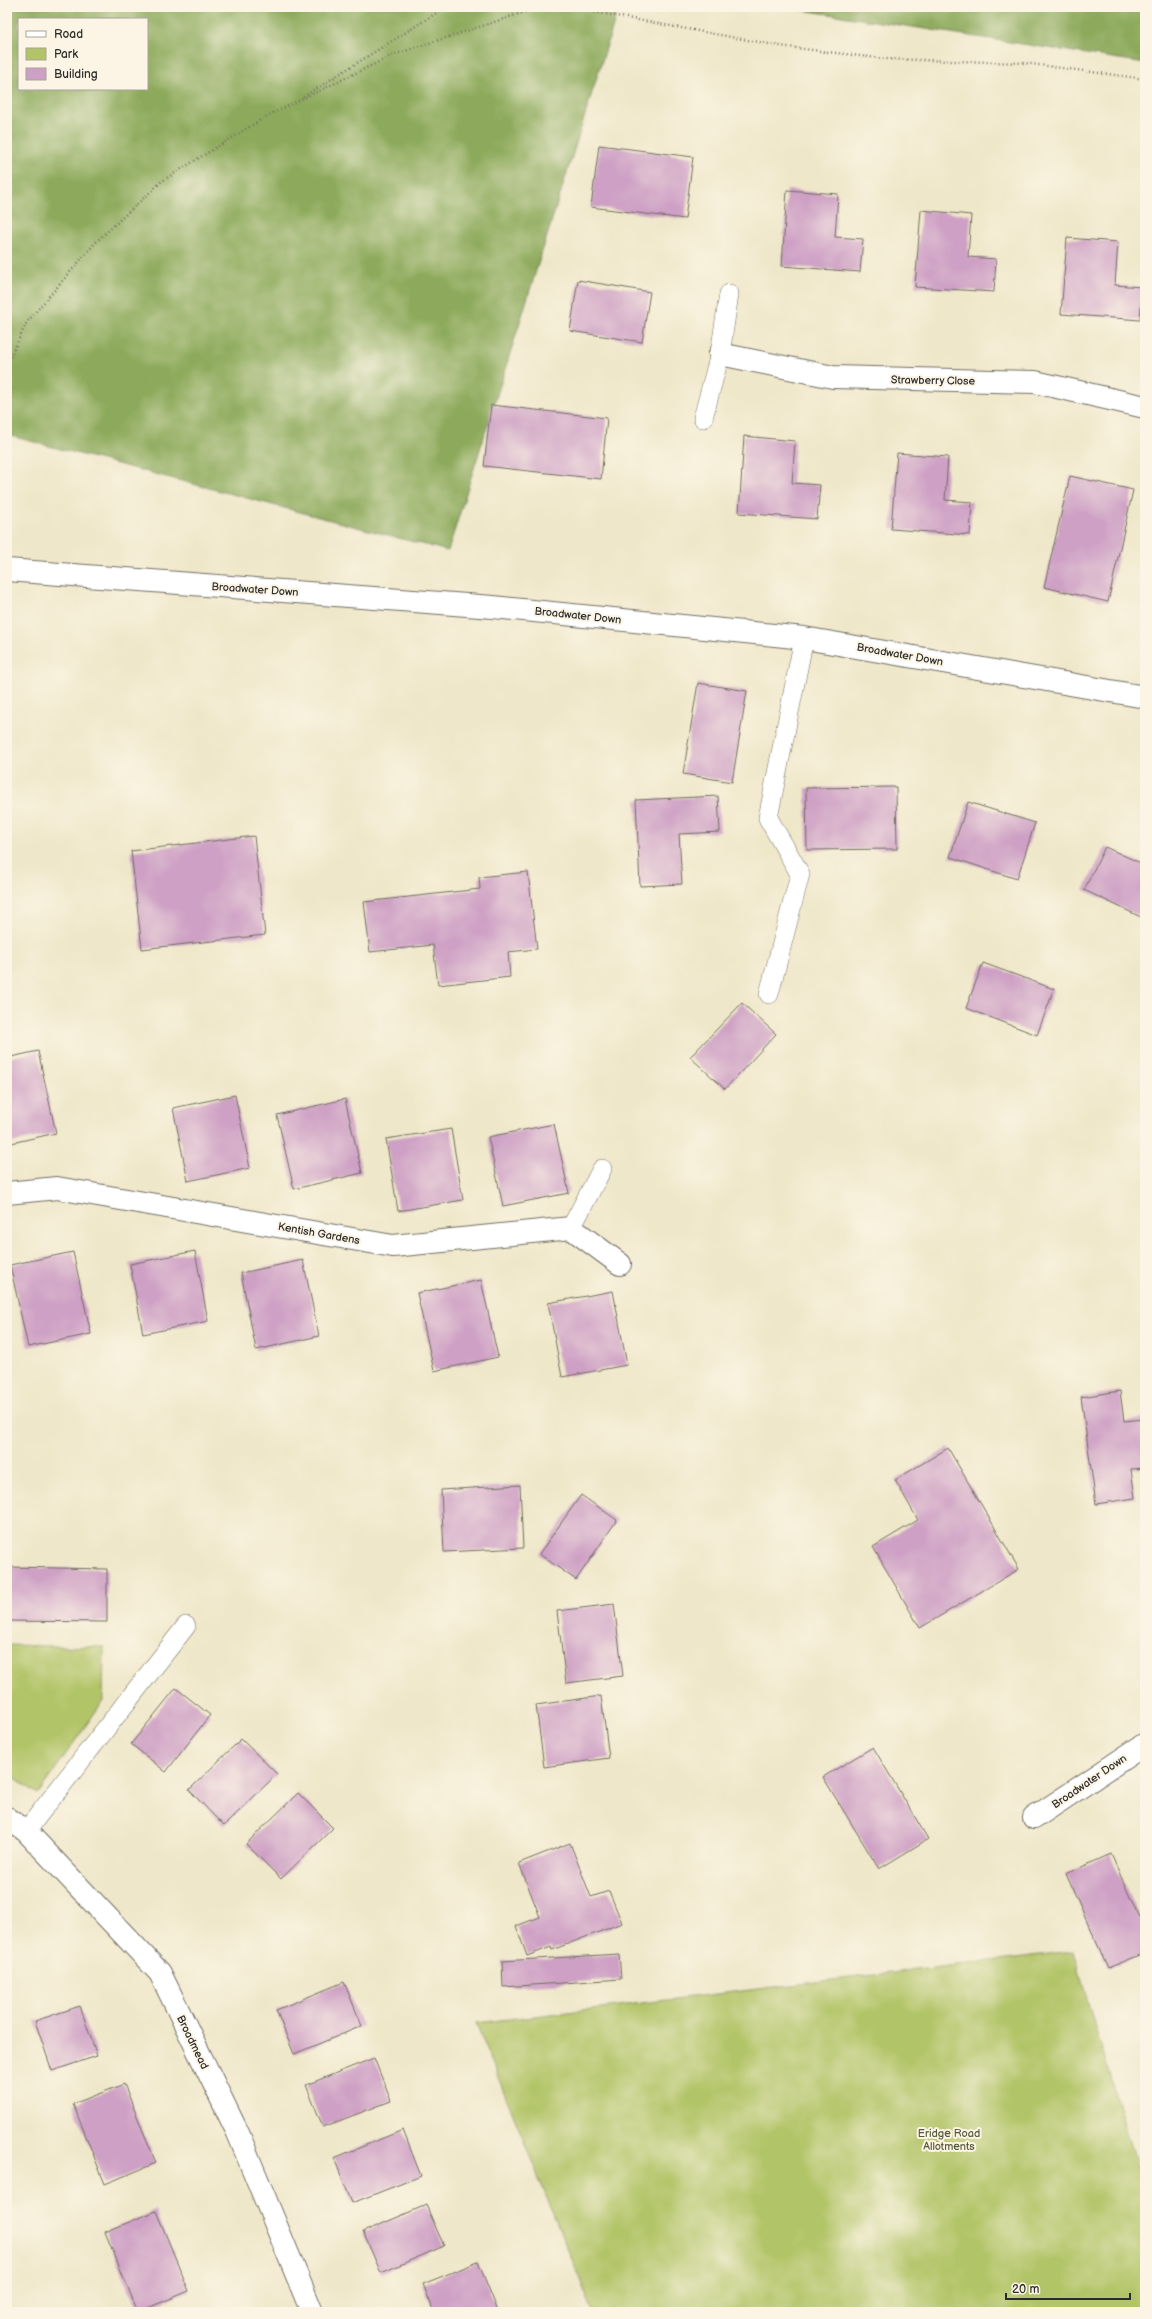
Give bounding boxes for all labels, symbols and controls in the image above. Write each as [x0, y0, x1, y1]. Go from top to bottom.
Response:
legend [18, 18, 148, 90]
text: Road [54, 27, 83, 42]
text: Park [54, 47, 78, 62]
text: Building [54, 67, 98, 82]
street label: Strawberry Close [891, 373, 976, 388]
street label: Broadwater Down [211, 580, 299, 599]
street label: Broadwater Down [534, 604, 622, 627]
street label: Broadwater Down [856, 641, 944, 668]
street label: Kentish Gardens [277, 1220, 361, 1247]
street label: Broadwater Down [1049, 1752, 1129, 1811]
street label: Broadmead [174, 2013, 211, 2071]
park label: Eridge Road Allotments [918, 2127, 980, 2153]
scale bar [1006, 2275, 1130, 2301]
text: 20 m [1012, 2282, 1039, 2297]

